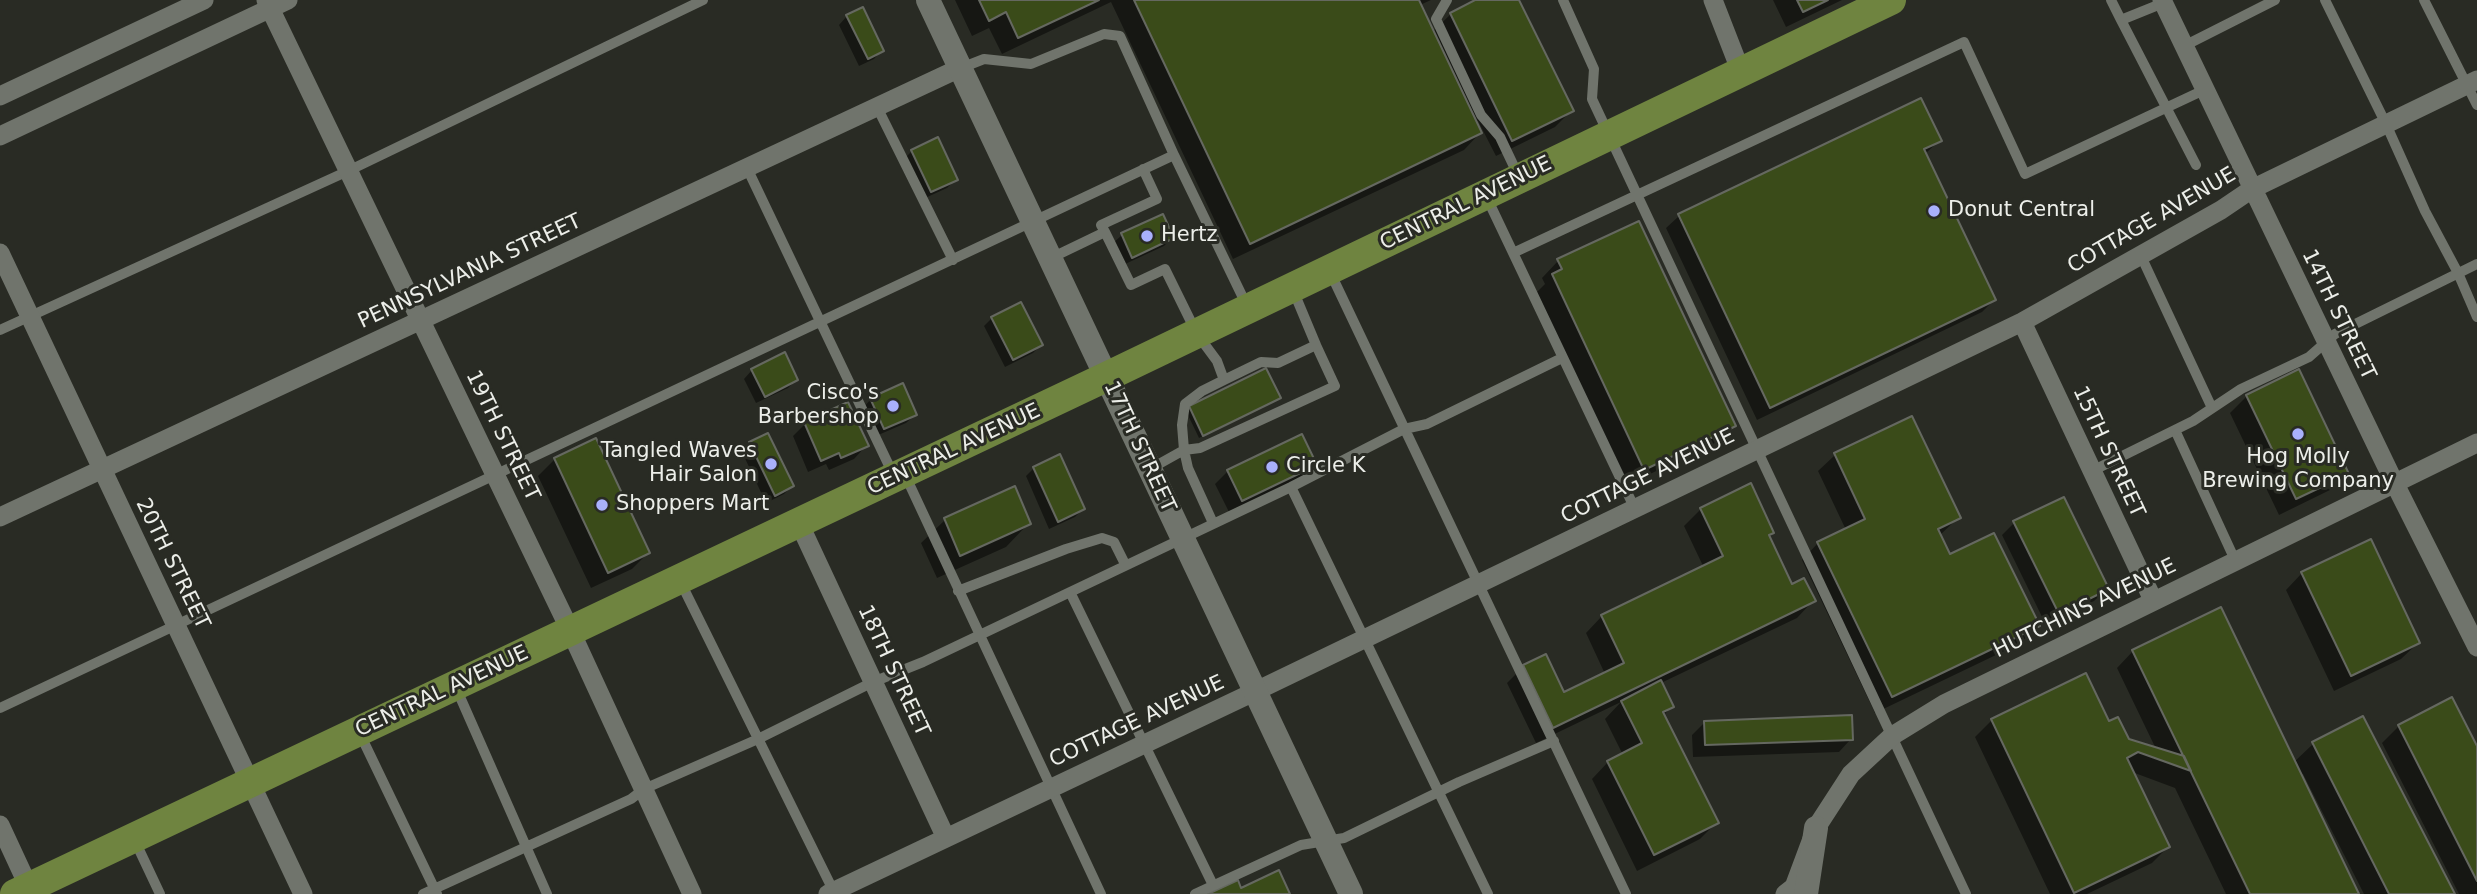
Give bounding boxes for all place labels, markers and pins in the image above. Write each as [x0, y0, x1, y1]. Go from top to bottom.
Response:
place label: Donut Central [1948, 198, 2095, 224]
marker: Donut Central [1926, 203, 1942, 219]
place label: Hertz [1161, 223, 1218, 249]
marker: Hertz [1139, 228, 1155, 244]
place label: Cisco's Barbershop [758, 381, 879, 431]
marker: Cisco's Barbershop [885, 398, 901, 414]
marker: Hog Molly Brewing Company [2290, 426, 2306, 442]
place label: Tangled Waves Hair Salon [601, 439, 757, 489]
place label: Hog Molly Brewing Company [2202, 445, 2394, 495]
place label: Circle K [1286, 454, 1365, 480]
marker: Tangled Waves Hair Salon [763, 456, 779, 472]
marker: Circle K [1264, 459, 1280, 475]
place label: Shoppers Mart [616, 492, 769, 518]
marker: Shoppers Mart [594, 497, 610, 513]

